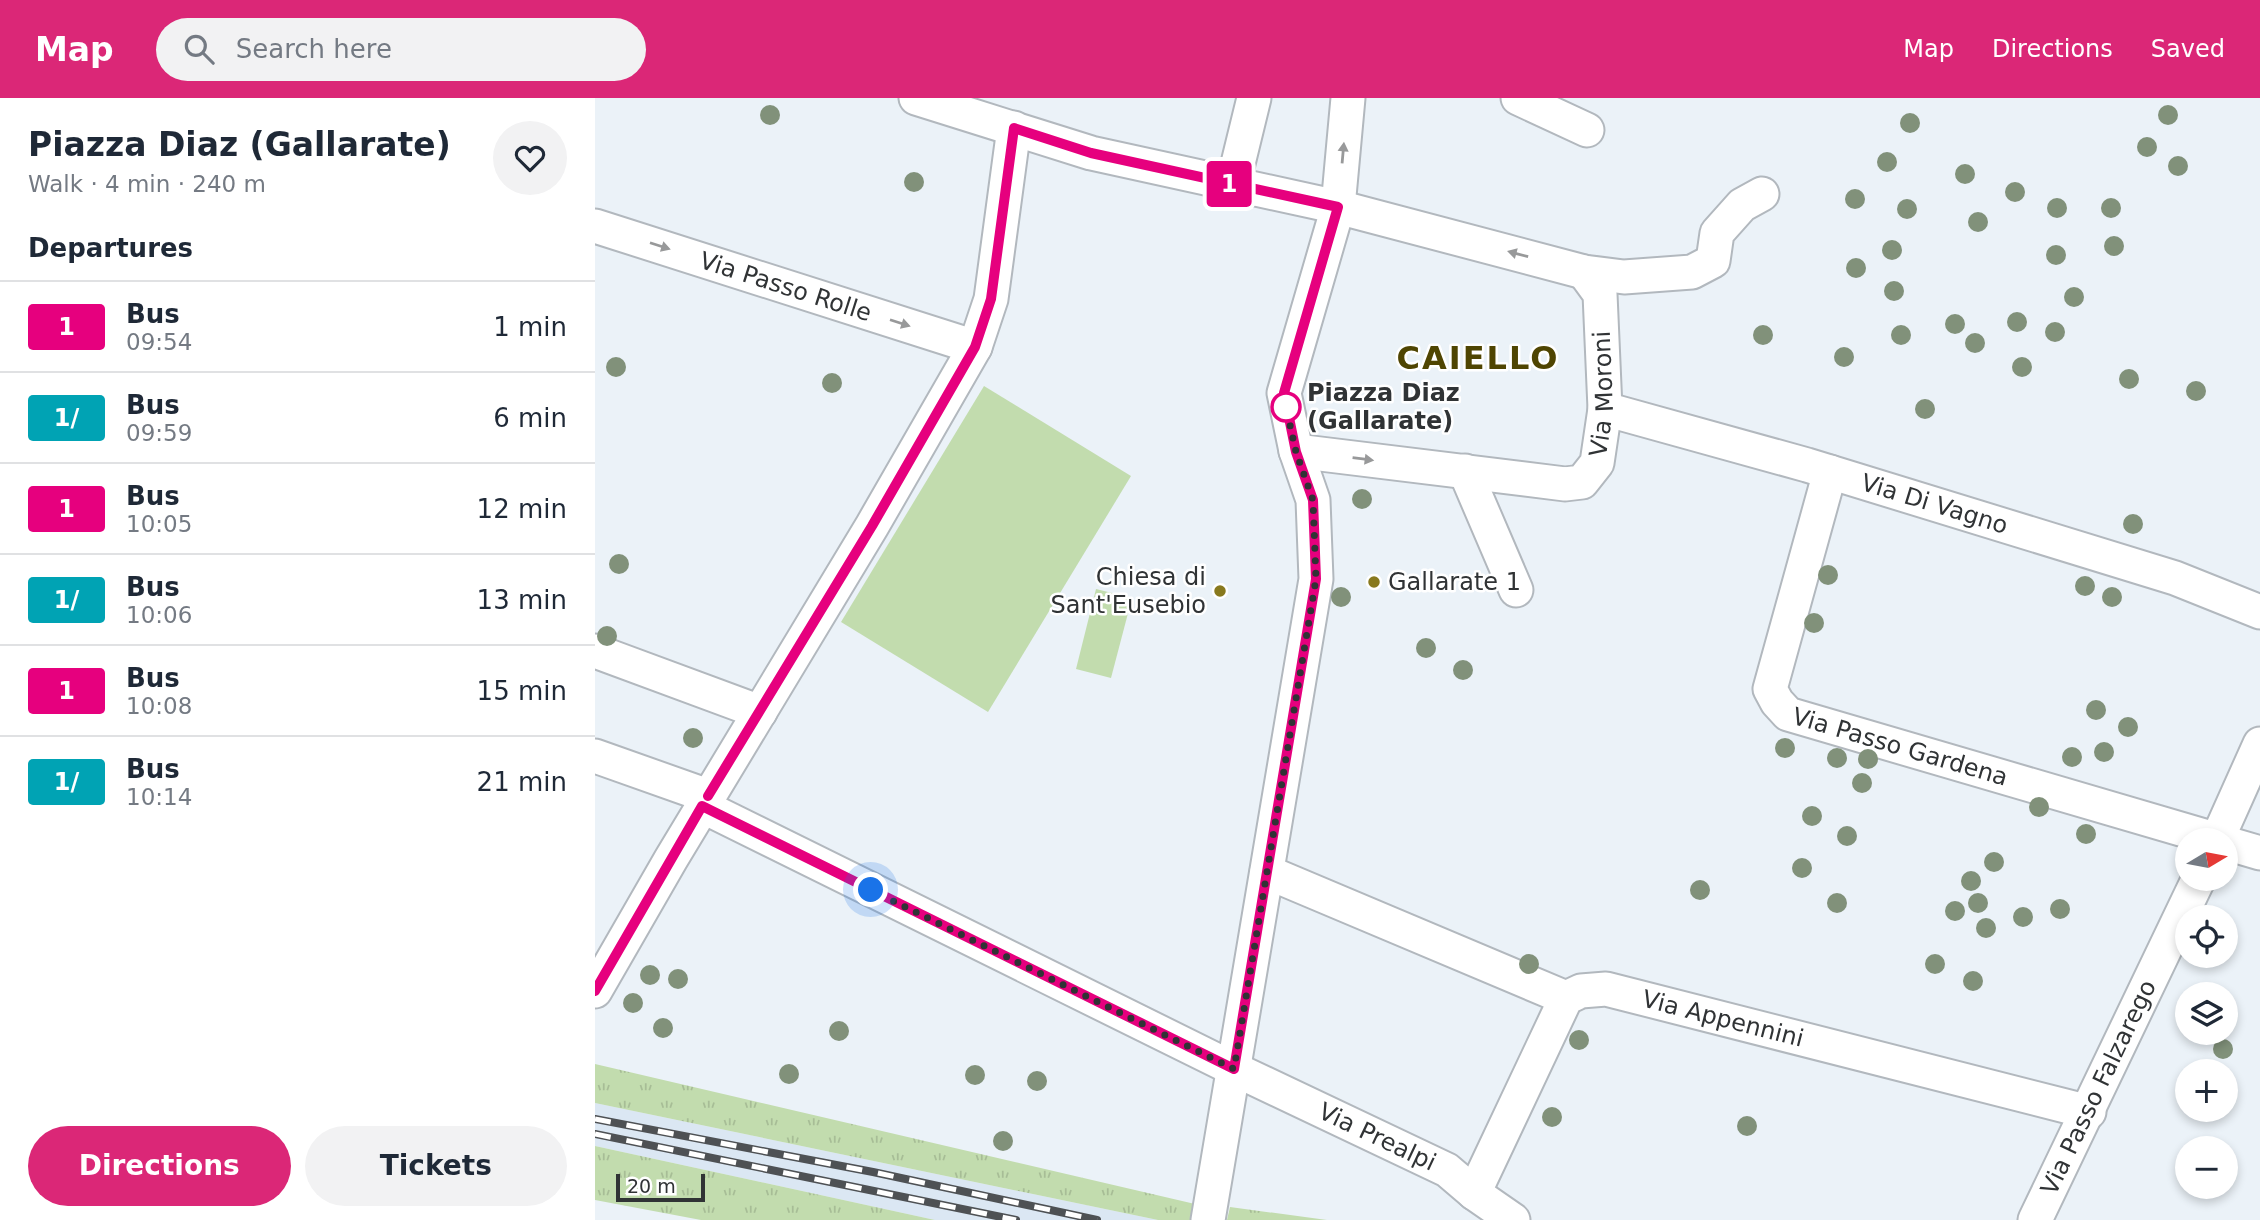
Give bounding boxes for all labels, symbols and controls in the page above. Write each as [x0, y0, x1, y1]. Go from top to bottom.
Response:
search box [156, 18, 646, 81]
text: Map [35, 30, 114, 69]
icon: search [180, 30, 218, 68]
text: Search here [236, 34, 392, 64]
text: Map [1903, 35, 1954, 63]
text: Directions [1992, 35, 2113, 63]
text: Saved [2151, 35, 2225, 63]
button: heart [493, 121, 567, 195]
text: Piazza Diaz (Gallarate) [28, 125, 451, 164]
one-way arrow [1338, 142, 1349, 164]
line badge: 1 [1206, 161, 1252, 207]
text: 1 [1221, 170, 1237, 198]
text: Walk · 4 min · 240 m [28, 171, 266, 197]
text: Departures [28, 233, 193, 263]
one-way arrow [650, 242, 671, 252]
street label: Via Passo Rolle [696, 246, 875, 327]
one-way arrow [1507, 248, 1529, 259]
text: Bus [126, 299, 180, 329]
text: 1 min [493, 312, 567, 342]
text: 1 [58, 313, 75, 341]
one-way arrow [890, 319, 911, 329]
text: 09:54 [126, 329, 192, 355]
street label: Via Moroni [1584, 330, 1619, 459]
district label: CAIELLO [1397, 339, 1559, 377]
place label: Piazza Diaz (Gallarate) [1307, 379, 1460, 435]
text: Bus [126, 390, 180, 420]
marker: Piazza Diaz (Gallarate) [1271, 392, 1301, 422]
text: 6 min [493, 403, 567, 433]
text: 1/ [54, 404, 79, 432]
text: 09:59 [126, 420, 192, 446]
one-way arrow [1353, 454, 1375, 465]
street label: Via Di Vagno [1858, 468, 2011, 540]
text: Bus [126, 481, 180, 511]
text: 12 min [477, 494, 567, 524]
text: 1 [58, 495, 75, 523]
text: 10:05 [126, 511, 192, 537]
place label: Chiesa di Sant'Eusebio [1051, 563, 1206, 619]
place label: Gallarate 1 [1388, 568, 1521, 596]
text: Bus [126, 572, 180, 602]
marker: Gallarate 1 [1366, 574, 1382, 590]
marker: Chiesa di Sant'Eusebio [1212, 583, 1228, 599]
text: 13 min [477, 585, 567, 615]
text: 1/ [54, 586, 79, 614]
text: 10:06 [126, 602, 192, 628]
text: Bus [126, 663, 180, 693]
text: 15 min [477, 676, 567, 706]
text: 1 [58, 677, 75, 705]
text: 10:08 [126, 693, 192, 719]
street label: Via Passo Gardena [1789, 702, 2011, 792]
text: Bus [126, 754, 180, 784]
text: 21 min [477, 767, 567, 797]
text: 1/ [54, 768, 79, 796]
text: 10:14 [126, 784, 192, 810]
north arrow [2175, 828, 2238, 891]
map controls [2175, 828, 2238, 1199]
your location [853, 872, 888, 907]
button: locate [2175, 905, 2238, 968]
street label: Via Passo Falzarego [2035, 976, 2162, 1199]
button: layers [2175, 982, 2238, 1045]
street label: Via Appennini [1639, 985, 1807, 1053]
button: + [2175, 1059, 2238, 1122]
street label: Via Prealpi [1314, 1097, 1440, 1177]
button: Directions [28, 1126, 291, 1206]
button: Tickets [305, 1126, 567, 1206]
button: − [2175, 1136, 2238, 1199]
scale bar [616, 1171, 705, 1203]
text: 20 m [627, 1175, 676, 1197]

